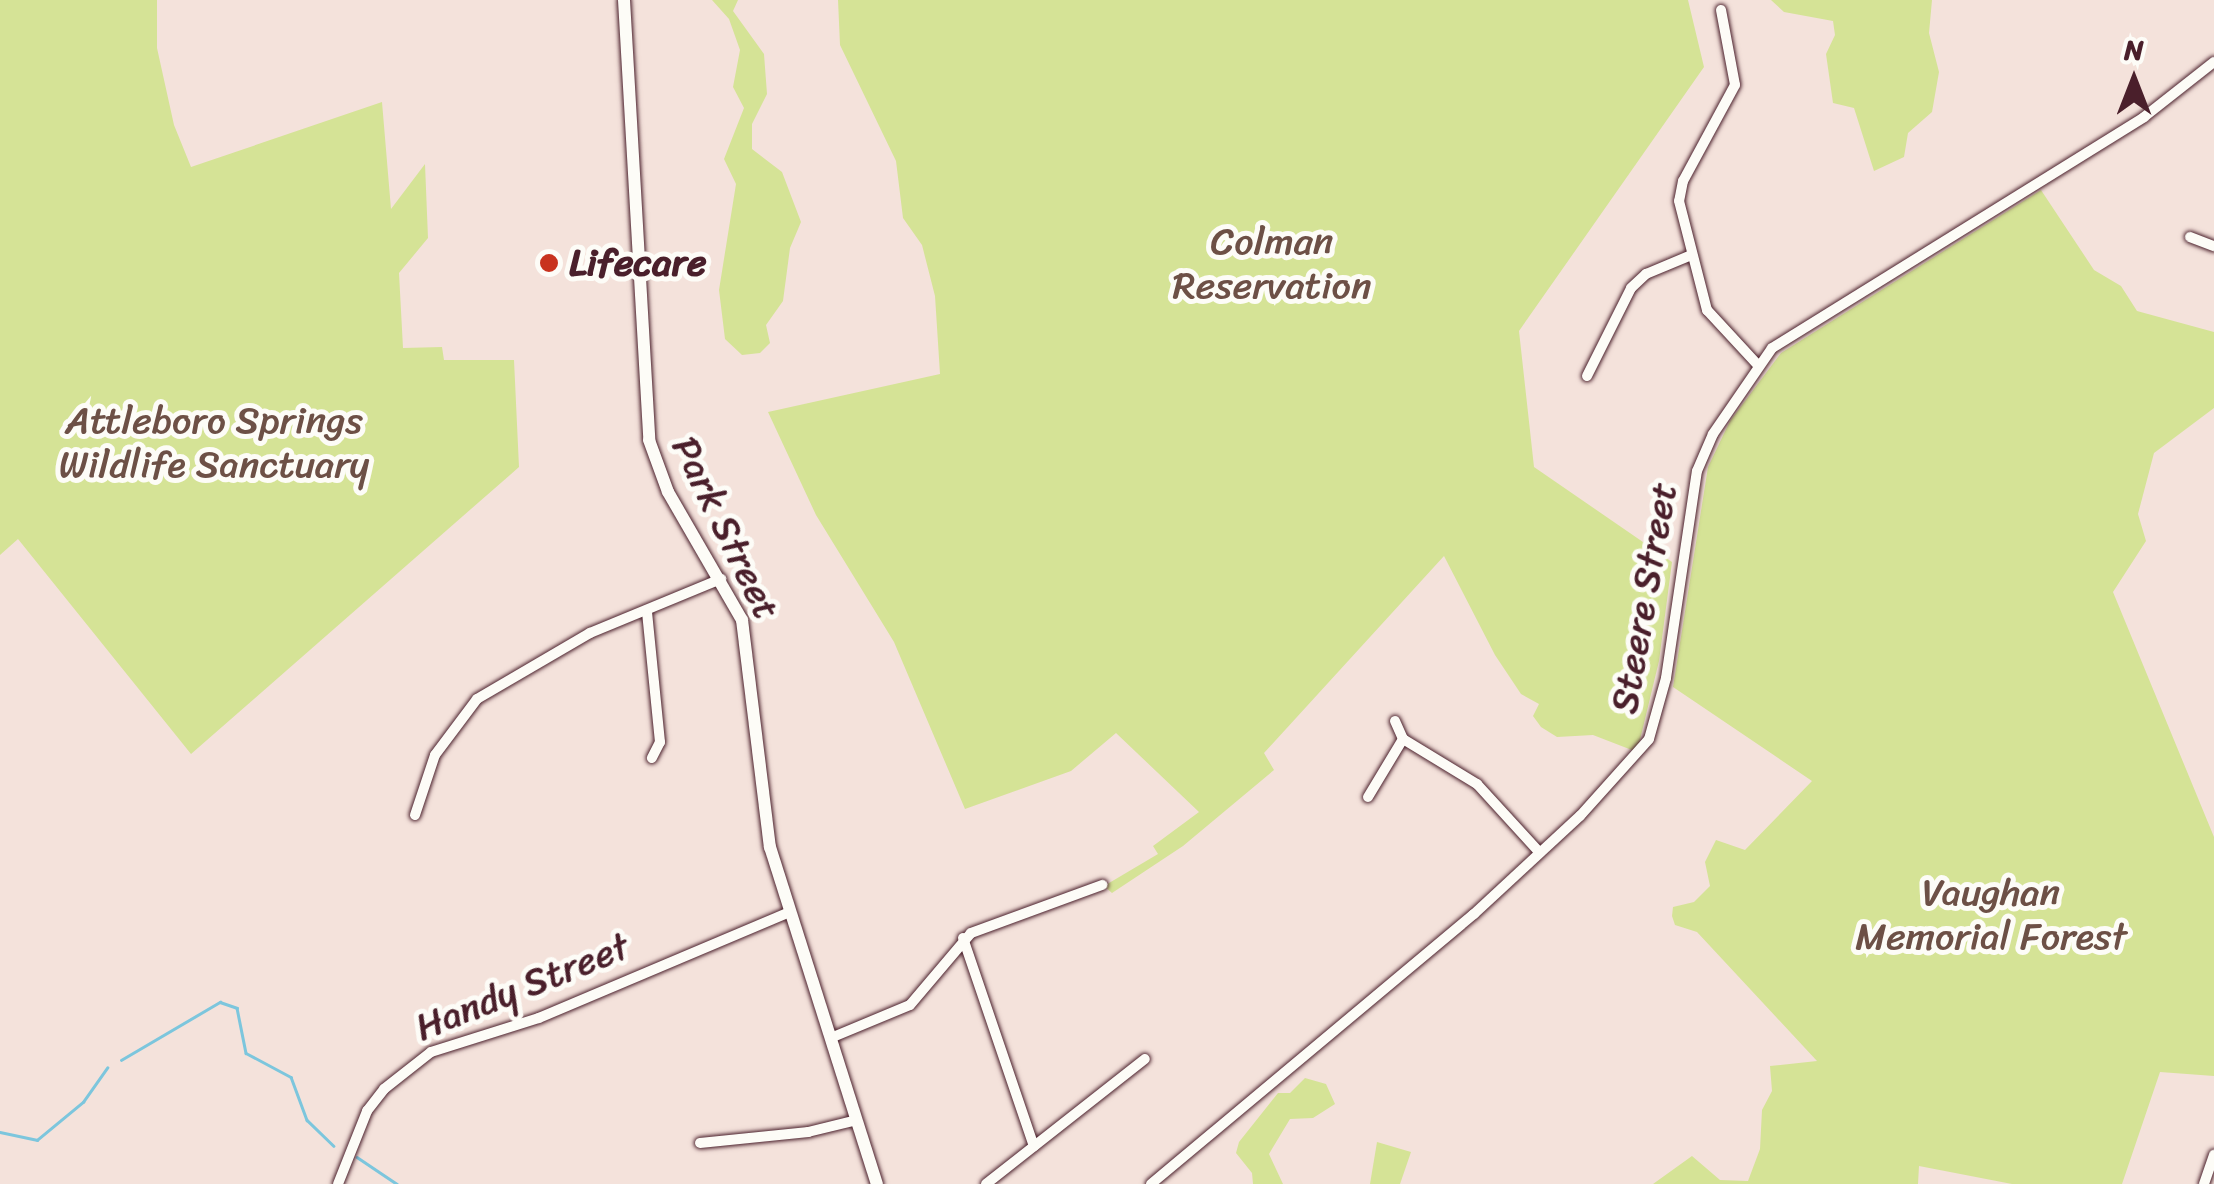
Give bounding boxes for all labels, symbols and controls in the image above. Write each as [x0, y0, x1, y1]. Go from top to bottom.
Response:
text: N [2124, 25, 2144, 74]
north arrow [2084, 30, 2184, 130]
park label: Colman Reservation [1173, 219, 1371, 308]
place label: Lifecare [569, 240, 707, 286]
marker: Lifecare [538, 252, 560, 274]
park label: Attleboro Springs Wildlife Sanctuary [59, 398, 369, 488]
street label: Park Street [662, 429, 790, 627]
street label: Steere Street [1601, 479, 1687, 717]
park label: Vaughan Memorial Forest [1855, 870, 2127, 959]
street label: Handy Street [409, 923, 635, 1051]

